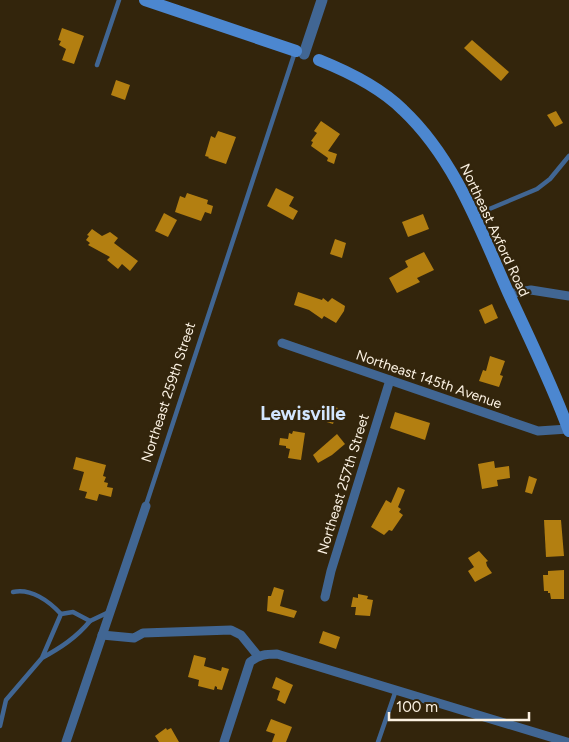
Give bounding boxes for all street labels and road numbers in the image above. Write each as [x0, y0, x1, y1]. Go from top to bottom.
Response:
street label: Northeast Axford Road [456, 161, 533, 299]
street label: Northeast 259th Street [138, 320, 199, 464]
street label: Northeast 145th Avenue [354, 346, 504, 413]
street label: Northeast 257th Street [314, 412, 373, 556]

